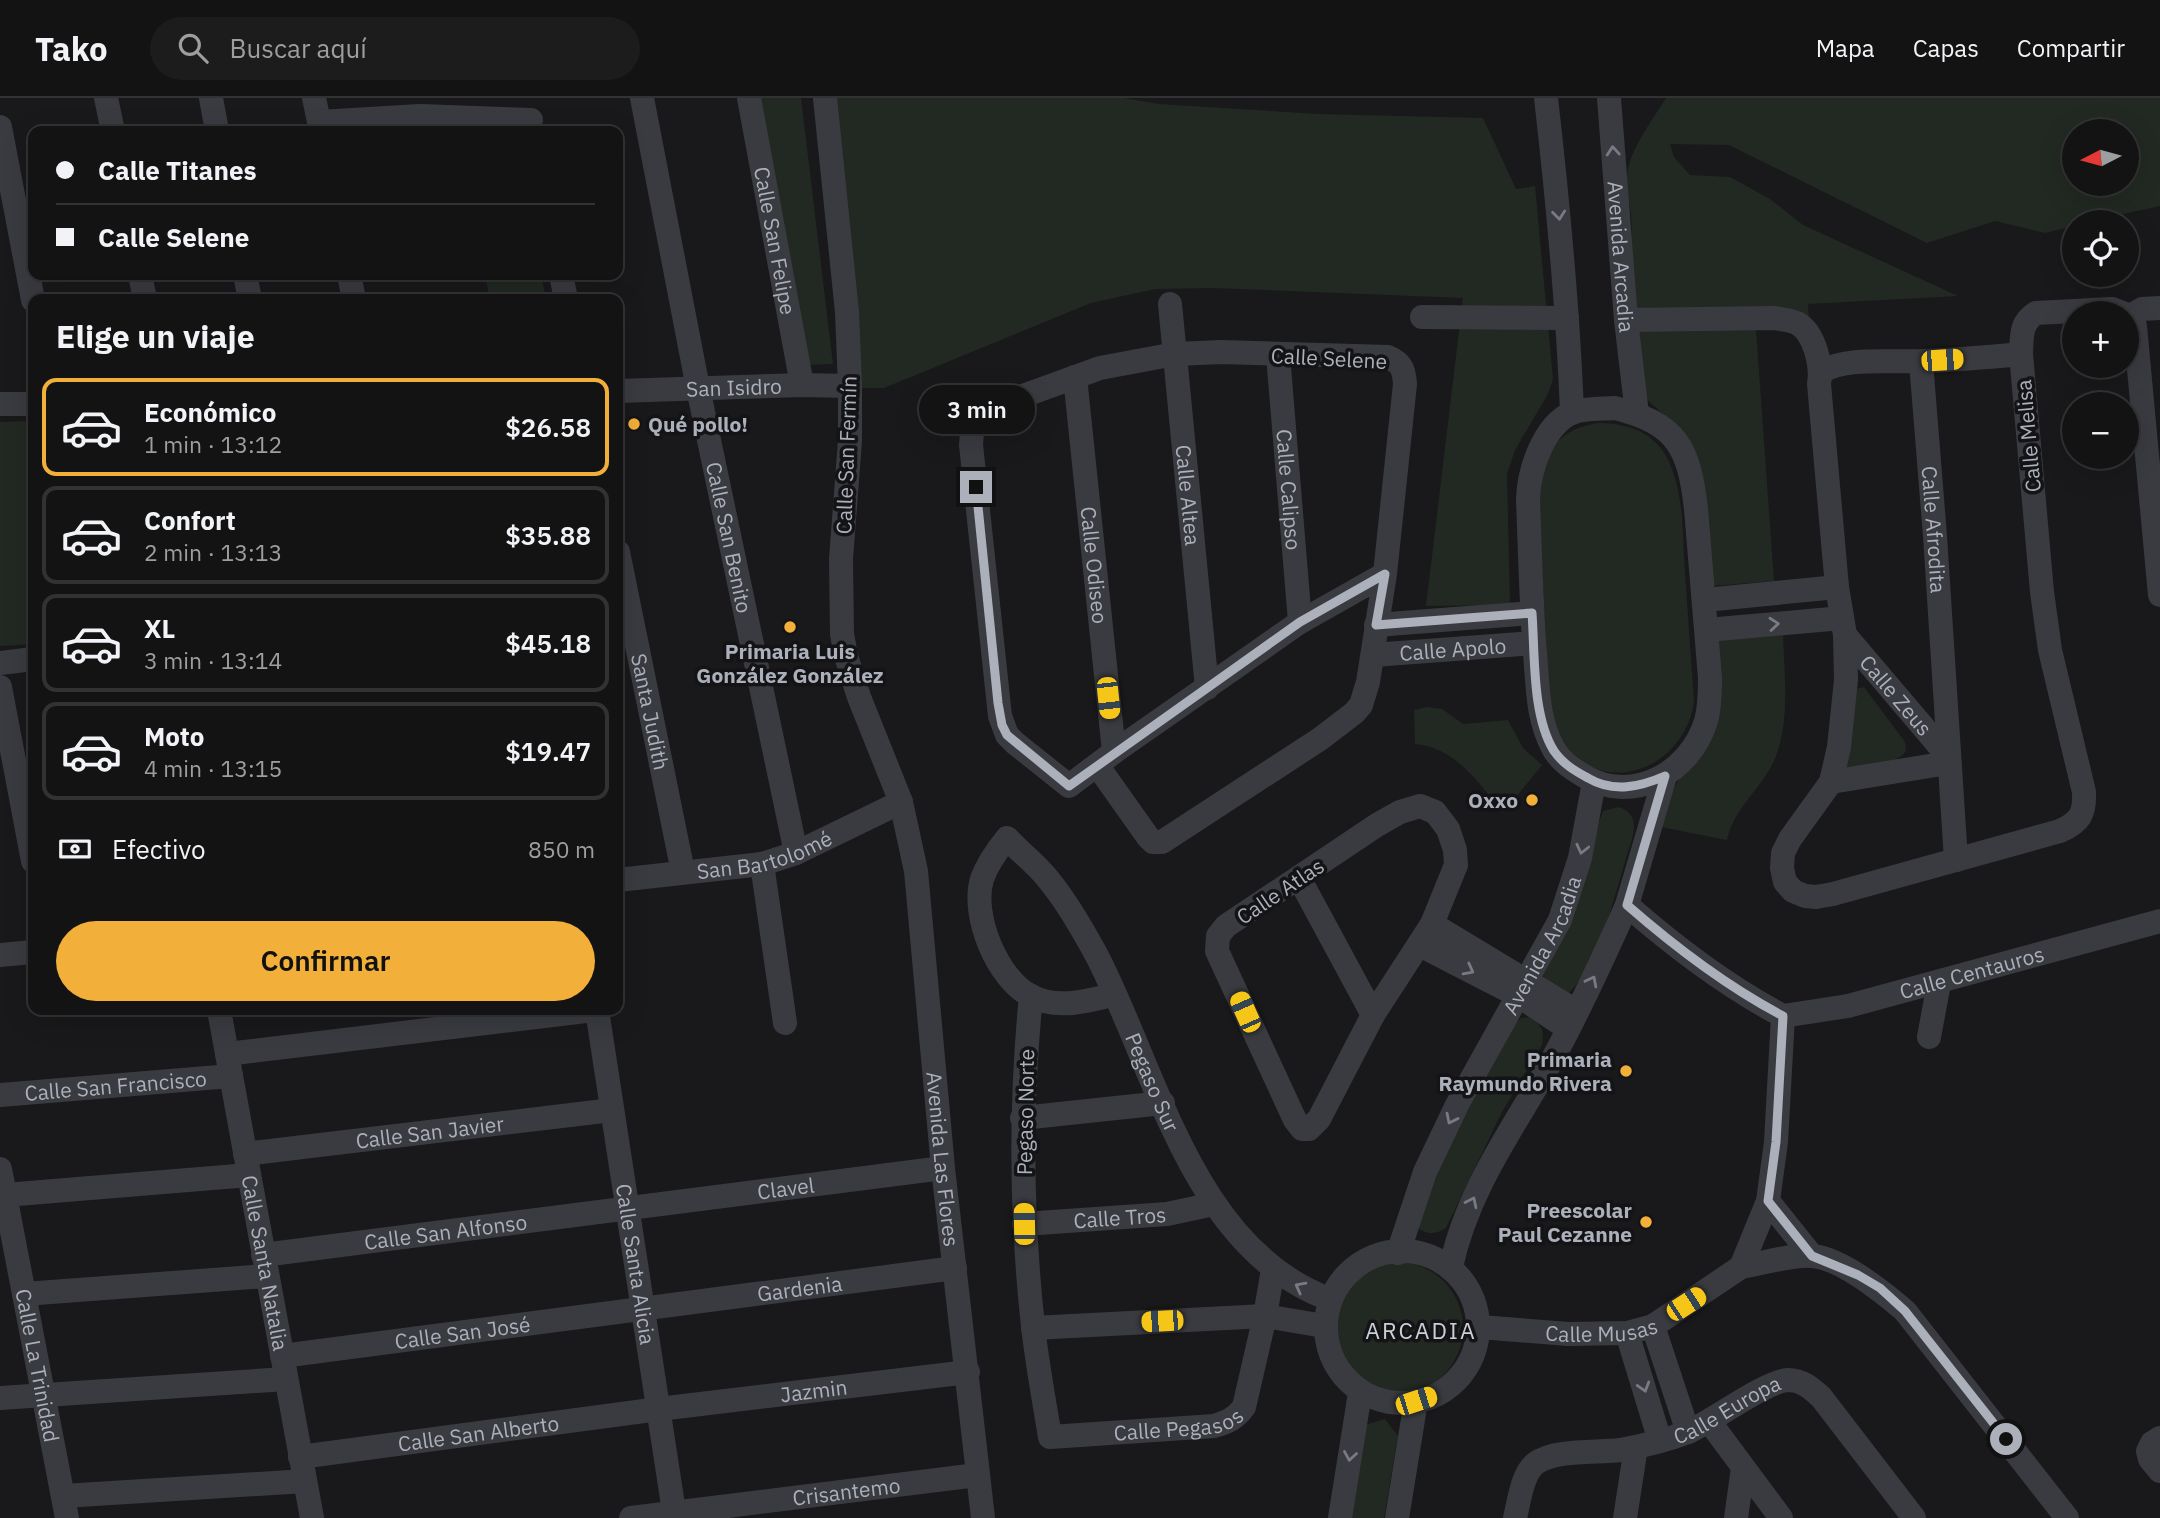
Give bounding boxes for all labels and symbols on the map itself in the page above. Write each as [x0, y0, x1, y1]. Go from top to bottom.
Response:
north arrow [2062, 119, 2138, 196]
one-way arrow [1606, 145, 1621, 156]
street label: Calle San Felipe [748, 164, 803, 317]
street label: Avenida Arcadia [1601, 180, 1641, 334]
one-way arrow [1551, 209, 1566, 220]
street label: Calle Selene [1270, 341, 1388, 375]
car [1921, 348, 1964, 372]
street label: San Isidro [686, 372, 782, 403]
street label: Calle San Fermín [829, 375, 863, 535]
street label: Calle Melisa [2009, 378, 2047, 494]
callout: 3 min [918, 386, 1034, 434]
place label: Qué pollo! [648, 410, 748, 438]
marker: Qué pollo! [626, 416, 642, 432]
street label: Calle Calipso [1270, 428, 1308, 551]
street label: Calle Altea [1170, 443, 1207, 547]
street label: Calle San Benito [700, 459, 759, 616]
street label: Calle Afrodita [1915, 465, 1953, 594]
route end [960, 471, 992, 503]
street label: Calle Odiseo [1075, 505, 1115, 625]
one-way arrow [1769, 617, 1780, 632]
marker: Primaria Luis González González [782, 619, 798, 635]
street label: Calle Apolo [1398, 631, 1507, 667]
place label: Primaria Luis González González [696, 637, 884, 689]
street label: Calle Zeus [1854, 649, 1939, 742]
street label: Santa Judith [625, 651, 676, 773]
car [1096, 676, 1121, 720]
place label: Oxxo [1468, 786, 1518, 814]
marker: Oxxo [1524, 792, 1540, 808]
street label: San Bartolomé [695, 824, 836, 885]
one-way arrow [1576, 843, 1590, 855]
street label: Calle Atlas [1231, 851, 1329, 931]
street label: Avenida Arcadia [1496, 872, 1587, 1020]
street label: Calle Centauros [1896, 939, 2047, 1005]
one-way arrow [1462, 962, 1474, 976]
one-way arrow [1583, 976, 1597, 988]
car [1227, 989, 1264, 1035]
street label: Pegaso Sur [1119, 1028, 1186, 1136]
place label: Primaria Raymundo Rivera [1438, 1045, 1612, 1097]
street label: Pegaso Norte [1010, 1049, 1040, 1175]
marker: Primaria Raymundo Rivera [1618, 1063, 1634, 1079]
street label: Calle San Francisco [23, 1064, 208, 1107]
street label: Avenida Las Flores [920, 1070, 966, 1248]
street label: Calle San Javier [354, 1109, 506, 1155]
one-way arrow [1445, 1111, 1459, 1124]
street label: Clavel [756, 1171, 816, 1206]
street label: Calle Santa Natalia [235, 1173, 295, 1353]
street label: Calle Santa Alicia [610, 1182, 662, 1346]
place label: Preescolar Paul Cezanne [1498, 1196, 1633, 1248]
one-way arrow [1463, 1197, 1477, 1209]
street label: Calle Tros [1073, 1200, 1167, 1235]
car [1014, 1203, 1035, 1245]
street label: Calle San Alfonso [362, 1207, 529, 1256]
marker: Preescolar Paul Cezanne [1638, 1214, 1654, 1230]
street label: Gardenia [755, 1269, 844, 1308]
one-way arrow [1294, 1281, 1307, 1295]
car [1663, 1284, 1710, 1324]
street label: Calle La Trinidad [9, 1286, 66, 1444]
car [1141, 1309, 1184, 1333]
street label: Calle San José [393, 1310, 532, 1355]
street label: Calle Musas [1544, 1311, 1661, 1348]
district label: ARCADIA [1365, 1315, 1477, 1345]
street label: Calle Europa [1669, 1369, 1785, 1450]
street label: Jazmin [779, 1373, 849, 1408]
one-way arrow [1635, 1381, 1650, 1393]
car [1393, 1385, 1440, 1417]
street label: Calle Pegasos [1113, 1402, 1249, 1447]
street label: Calle San Alberto [396, 1409, 561, 1458]
route start [1990, 1423, 2022, 1455]
one-way arrow [1343, 1450, 1358, 1462]
street label: Crisantemo [791, 1471, 902, 1512]

